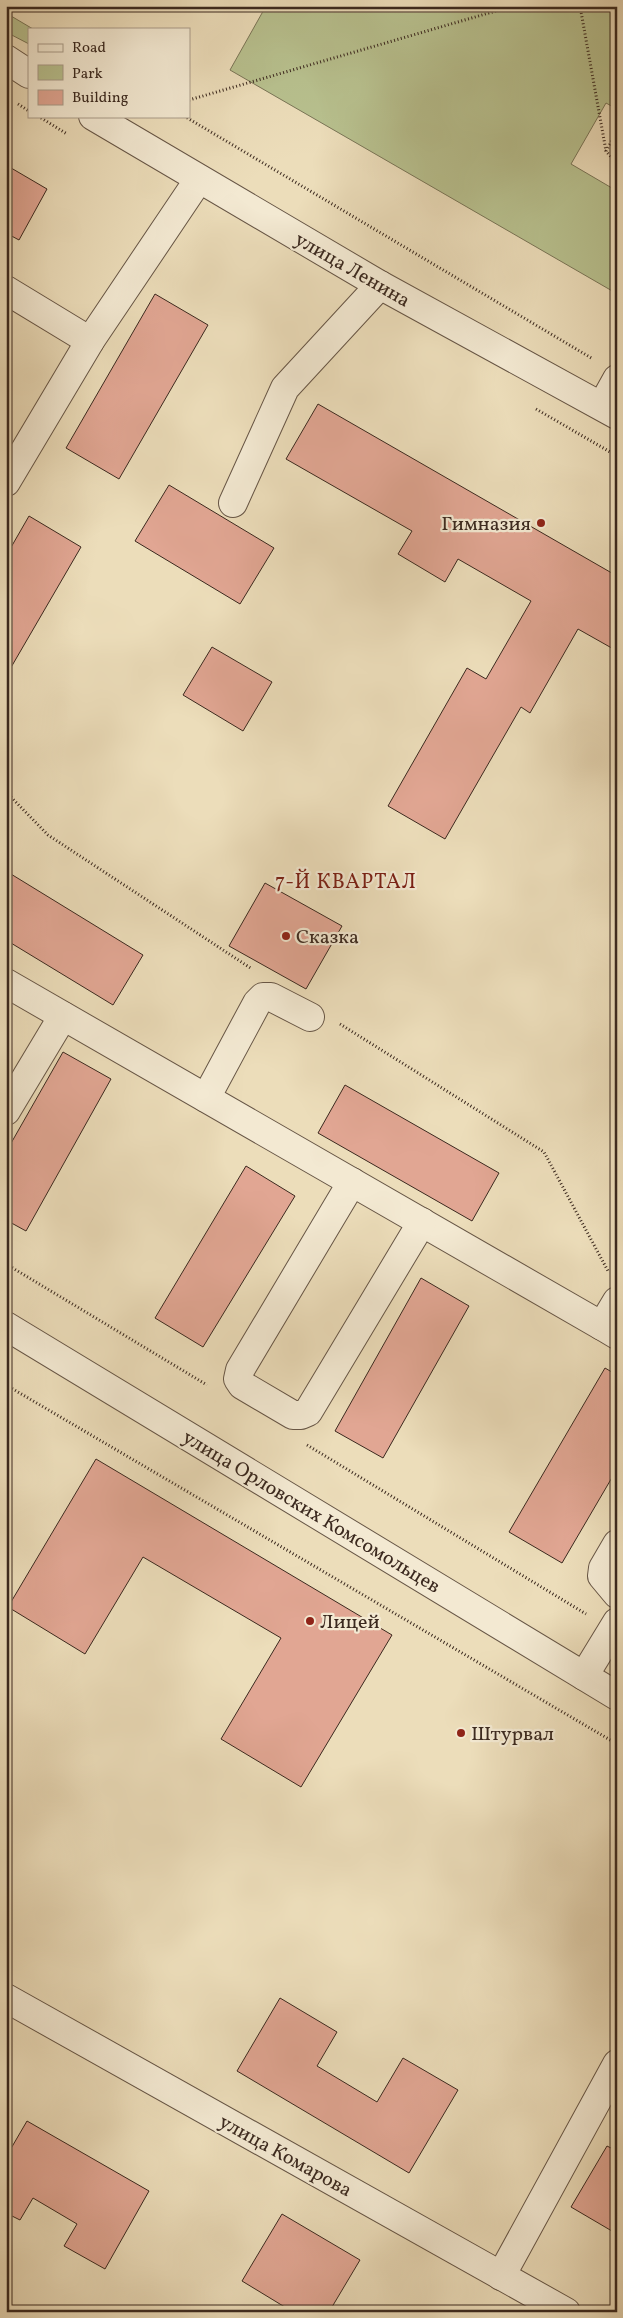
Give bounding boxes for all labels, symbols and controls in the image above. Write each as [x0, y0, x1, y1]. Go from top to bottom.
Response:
legend [28, 28, 190, 118]
text: Road [72, 38, 106, 59]
text: Park [72, 64, 103, 85]
text: Building [72, 88, 129, 109]
street label: улица Ленина [289, 226, 415, 315]
place label: Гимназия [441, 511, 531, 539]
marker: Гимназия [535, 517, 547, 529]
district label: 7-Й КВАРТАЛ [275, 868, 417, 897]
place label: Сказка [296, 924, 359, 952]
marker: Сказка [280, 930, 292, 942]
street label: улица Орловских Комсомольцев [177, 1424, 445, 1601]
place label: Лицей [320, 1609, 380, 1637]
marker: Лицей [304, 1615, 316, 1627]
place label: Штурвал [471, 1721, 554, 1749]
marker: Штурвал [455, 1727, 467, 1739]
street label: улица Комарова [214, 2109, 357, 2205]

